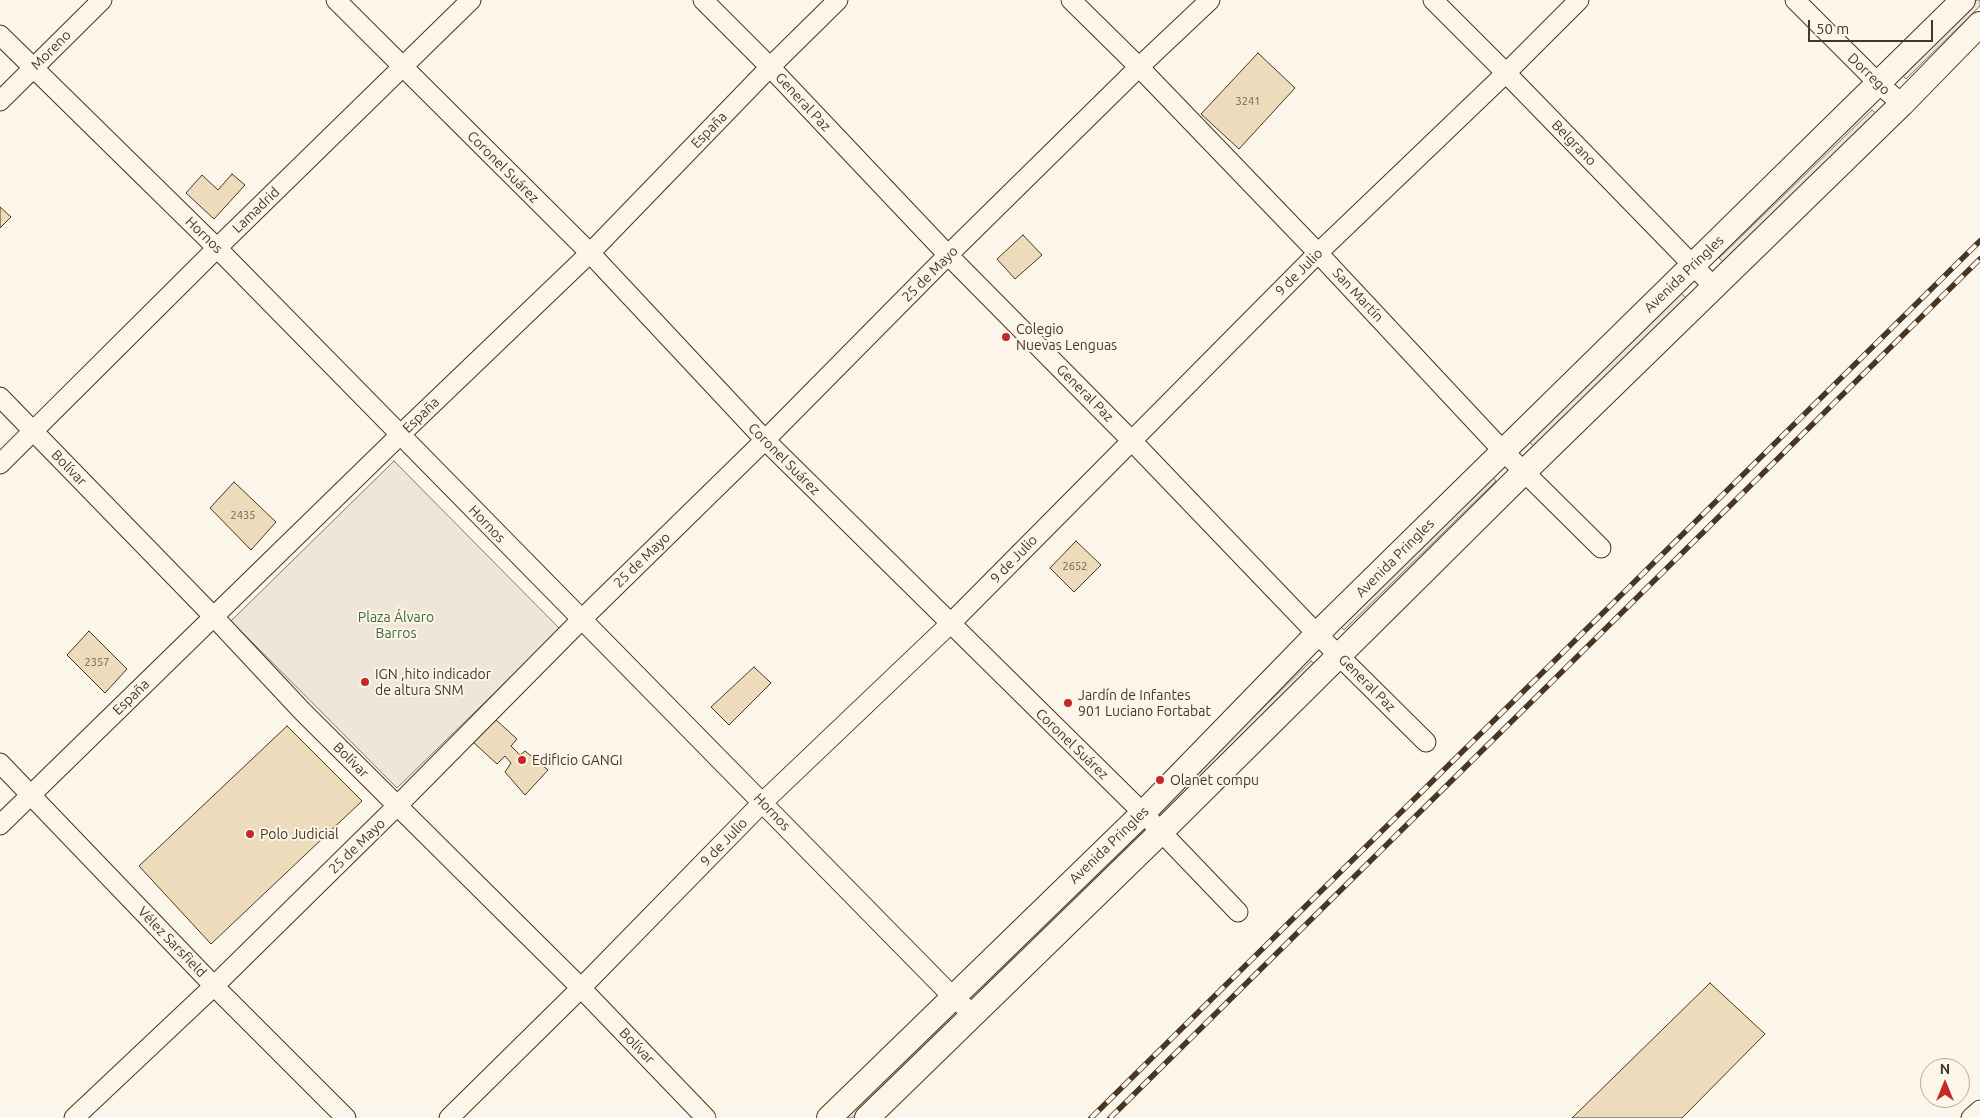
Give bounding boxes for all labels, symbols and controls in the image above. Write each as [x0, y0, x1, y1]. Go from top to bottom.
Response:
scale bar [1810, 10, 1935, 42]
text: 50 m [1816, 20, 1849, 37]
street label: Moreno [28, 27, 74, 73]
street label: Dorrego [1844, 50, 1894, 98]
street label: General Paz [772, 69, 834, 135]
house number: 3241 [1236, 94, 1260, 108]
street label: España [687, 108, 731, 152]
street label: Belgrano [1548, 117, 1600, 169]
street label: Coronel Suárez [464, 128, 542, 206]
street label: Lamadrid [229, 184, 283, 236]
street label: Hornos [182, 213, 226, 257]
street label: Avenida Pringles [1641, 232, 1727, 316]
street label: 25 de Mayo [898, 242, 962, 306]
street label: 9 de Julio [1272, 245, 1326, 299]
street label: San Martín [1329, 265, 1387, 325]
place label: Colegio Nuevas Lenguas [1016, 321, 1117, 354]
marker: Colegio Nuevas Lenguas [1000, 331, 1012, 343]
street label: General Paz [1053, 361, 1117, 425]
street label: España [399, 393, 443, 437]
street label: Coronel Suárez [745, 420, 823, 498]
street label: Bolívar [48, 447, 90, 489]
street label: Hornos [465, 502, 509, 546]
house number: 2435 [231, 508, 255, 522]
street label: Avenida Pringles [1352, 515, 1438, 601]
street label: 25 de Mayo [610, 529, 674, 591]
street label: 9 de Julio [987, 531, 1041, 587]
house number: 2652 [1063, 559, 1087, 573]
park label: Plaza Álvaro Barros [358, 609, 434, 642]
street label: General Paz [1335, 651, 1399, 715]
house number: 2357 [85, 655, 109, 669]
place label: IGN ,hito indicador de altura SNM [375, 666, 491, 699]
street label: España [109, 675, 153, 719]
marker: IGN ,hito indicador de altura SNM [359, 676, 371, 688]
place label: Jardín de Infantes 901 Luciano Fortabat [1078, 687, 1211, 720]
marker: Jardín de Infantes 901 Luciano Fortabat [1062, 697, 1074, 709]
street label: Coronel Suárez [1032, 705, 1112, 783]
street label: Bolívar [330, 739, 372, 781]
place label: Edificio GANGI [532, 752, 623, 768]
marker: Edificio GANGI [516, 754, 528, 766]
place label: Olanet compu [1170, 772, 1259, 788]
marker: Olanet compu [1154, 774, 1166, 786]
street label: Hornos [750, 790, 794, 834]
street label: Avenida Pringles [1066, 803, 1152, 887]
street label: 9 de Julio [697, 814, 751, 870]
street label: 25 de Mayo [325, 815, 389, 877]
place label: Polo Judicial [260, 826, 339, 842]
marker: Polo Judicial [244, 828, 256, 840]
street label: Vélez Sarsfield [134, 903, 210, 981]
street label: Bolívar [616, 1025, 658, 1067]
north arrow [1920, 1058, 1970, 1108]
text: N [1940, 1061, 1950, 1077]

